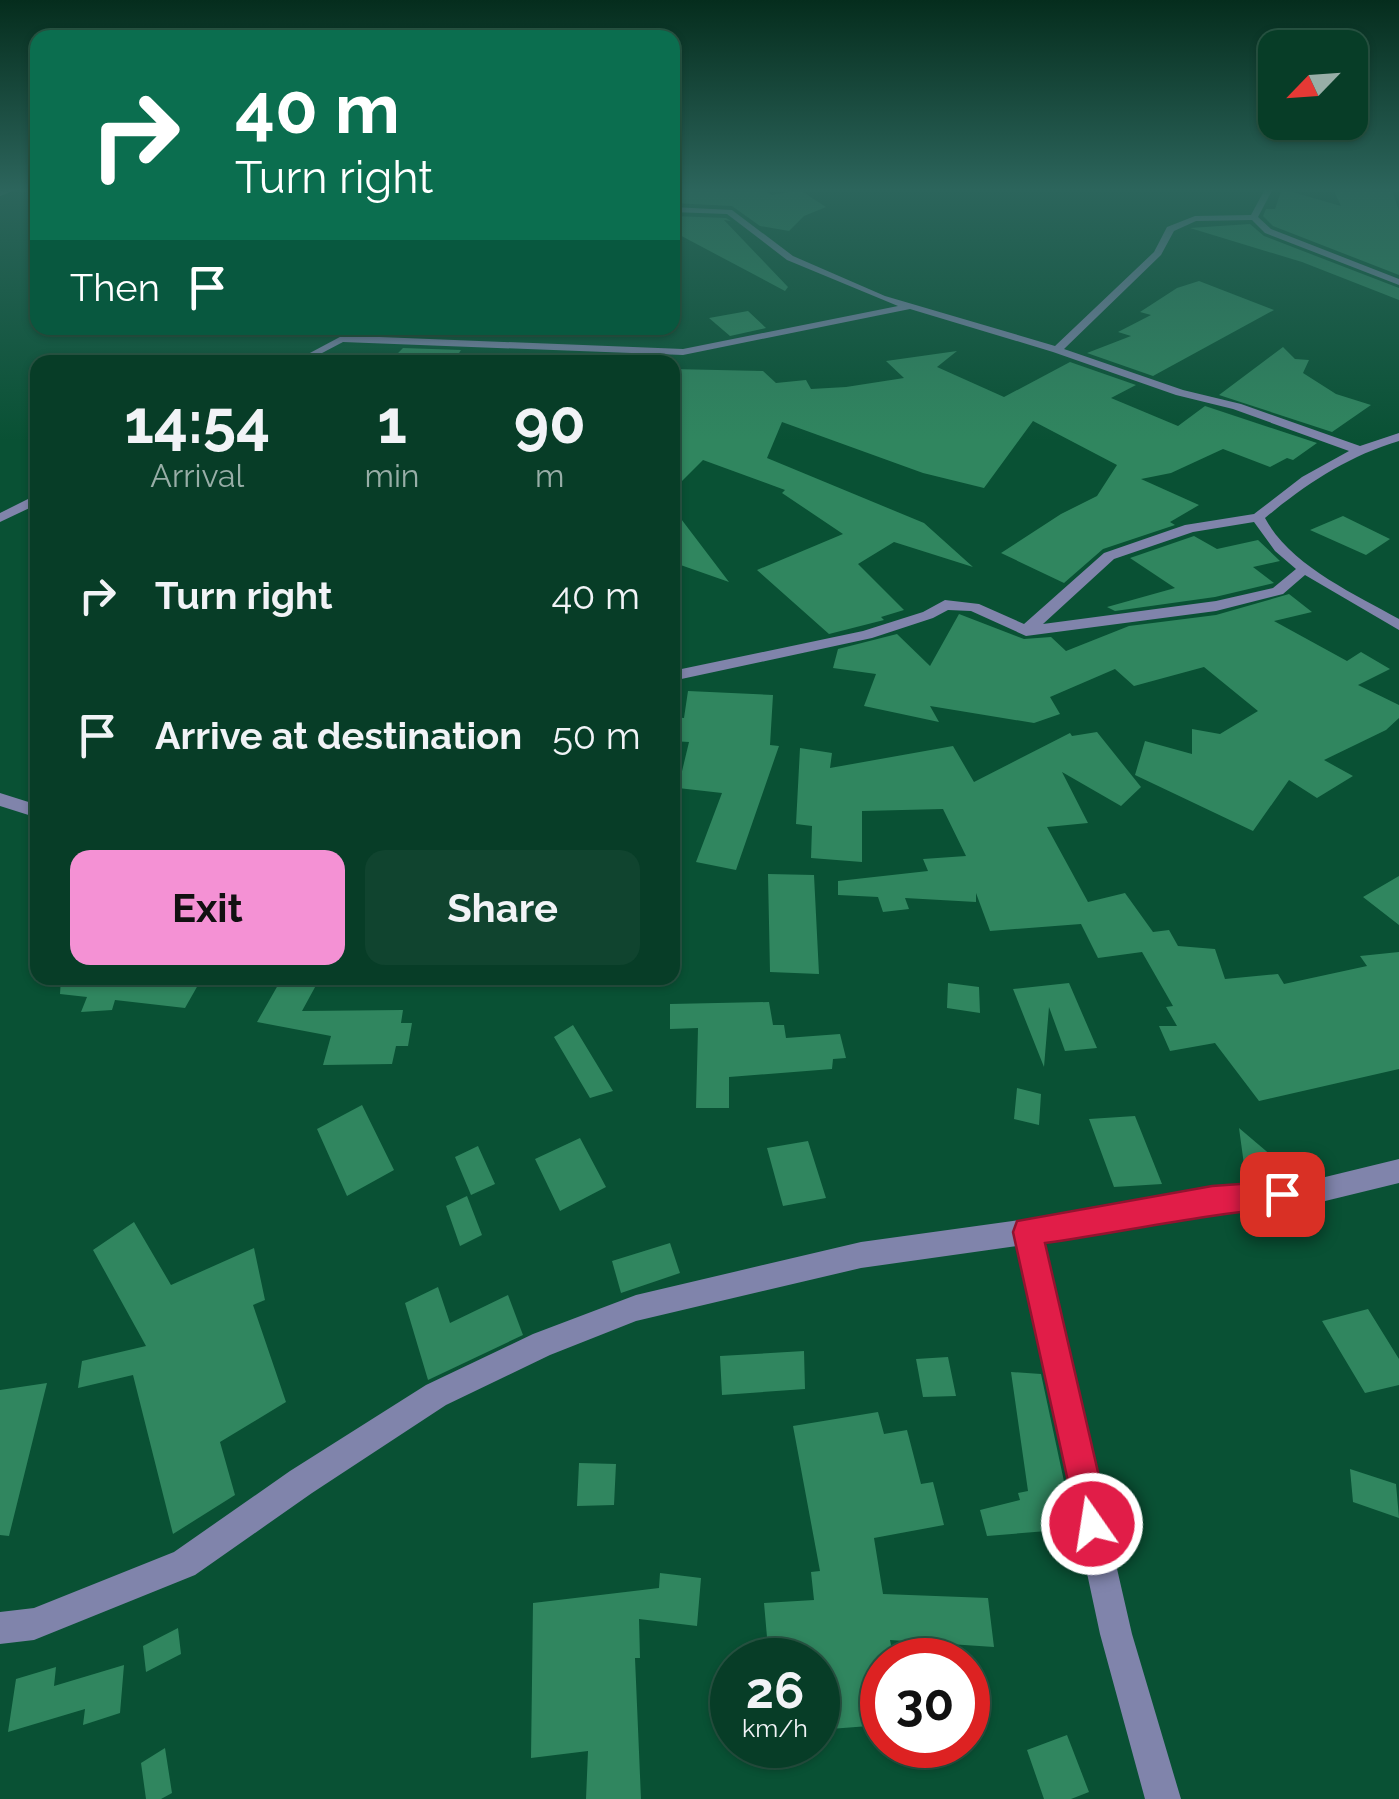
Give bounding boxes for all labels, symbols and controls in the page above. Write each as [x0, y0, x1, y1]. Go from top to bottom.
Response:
north arrow [1258, 30, 1368, 140]
map controls [1258, 30, 1368, 140]
text: 40 m [235, 67, 400, 149]
icon: right [70, 70, 200, 200]
text: Turn right [235, 151, 433, 204]
icon: arrive [180, 260, 235, 315]
text: Then [70, 265, 160, 310]
text: 14:54 [124, 387, 270, 457]
text: 1 [377, 387, 407, 457]
text: 90 [514, 387, 586, 457]
text: Arrival [150, 457, 244, 494]
text: min [364, 457, 420, 494]
text: m [535, 457, 564, 494]
icon: right [70, 568, 125, 623]
text: Turn right [155, 573, 332, 618]
text: 40 m [551, 573, 640, 618]
icon: arrive [70, 708, 125, 763]
text: Arrive at destination [155, 713, 522, 758]
text: 50 m [552, 713, 641, 758]
button: Exit [70, 850, 345, 965]
button: Share [365, 850, 640, 965]
pin [1240, 1152, 1325, 1237]
icon: arrive [1255, 1167, 1310, 1222]
position arrow [1040, 1472, 1144, 1576]
speed limit sign: 30 [860, 1638, 990, 1768]
text: 26 [746, 1661, 804, 1720]
text: km/h [742, 1713, 808, 1743]

